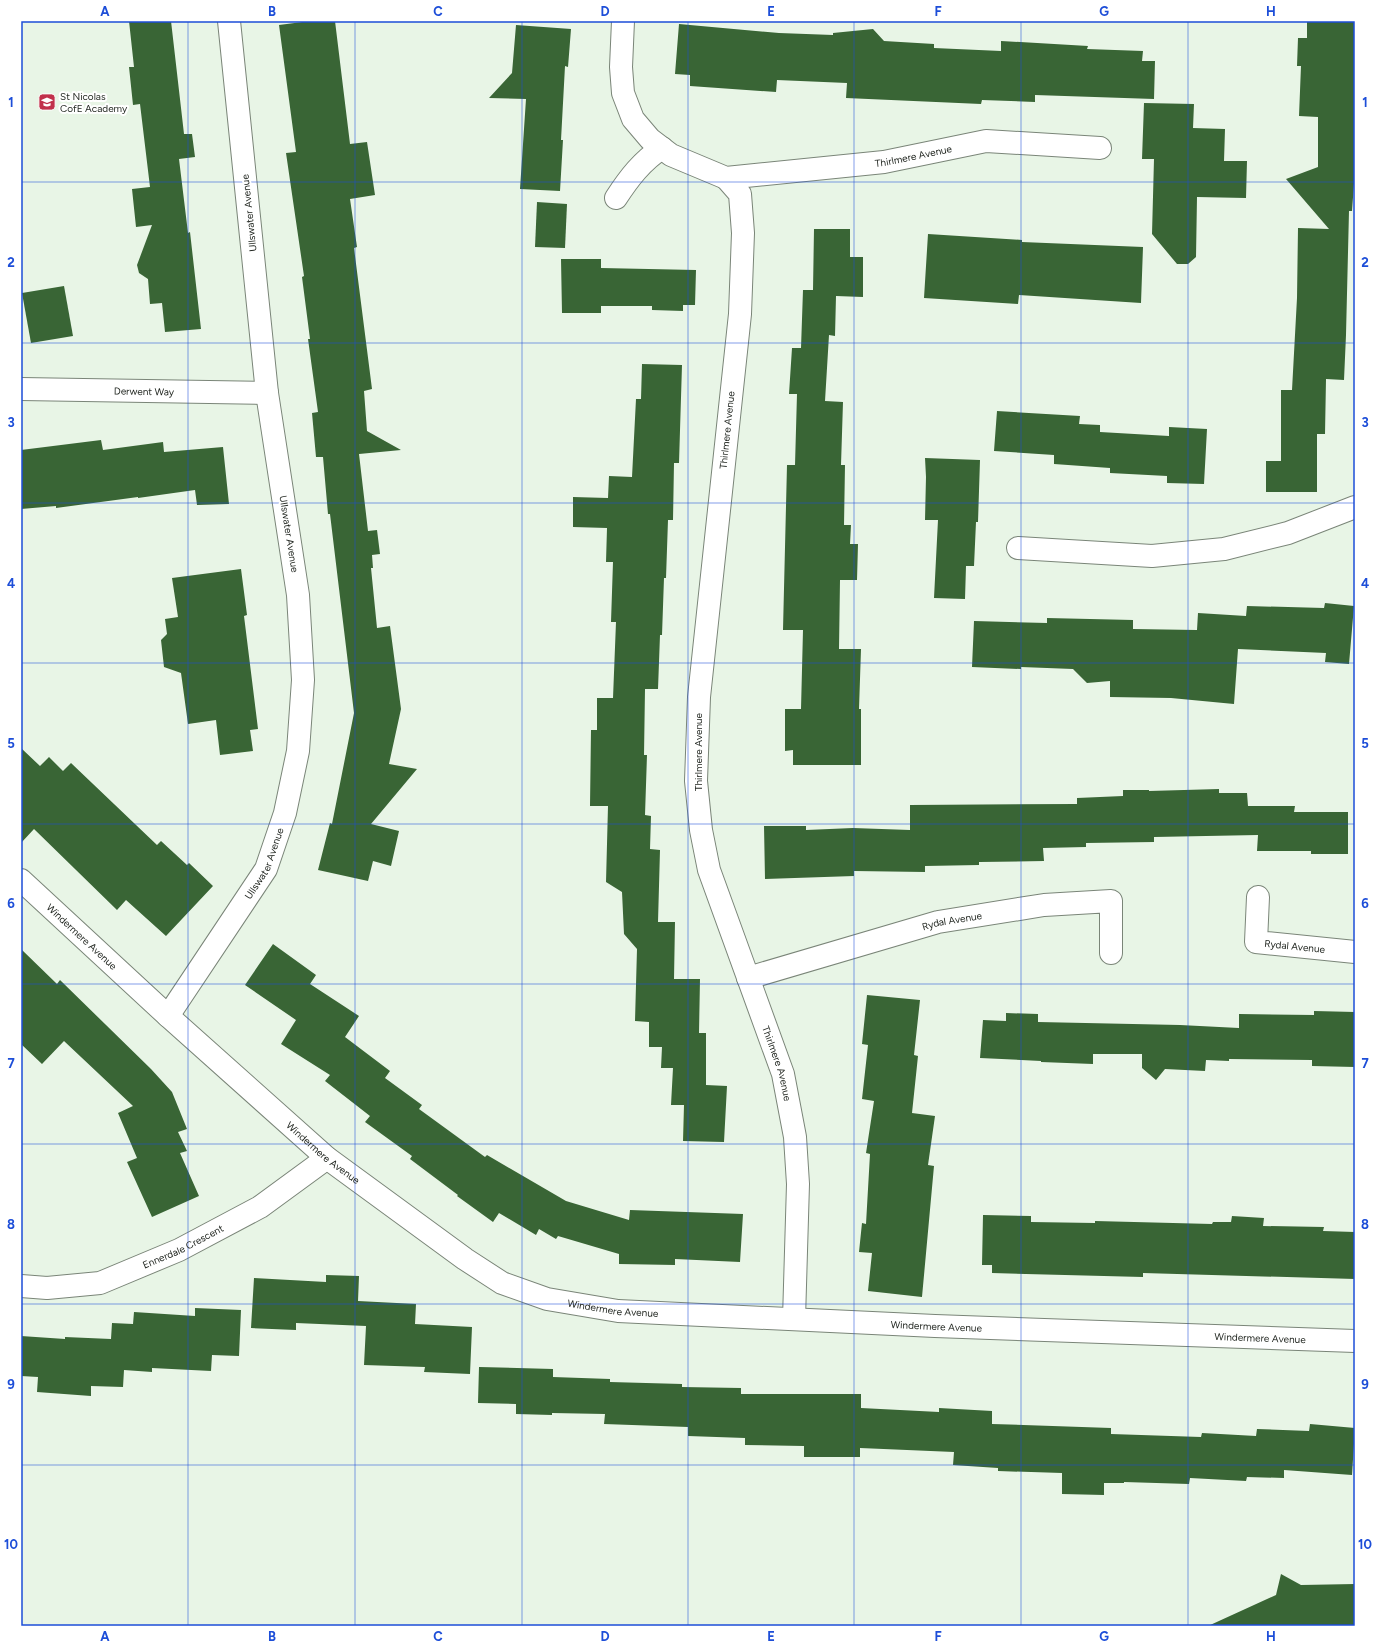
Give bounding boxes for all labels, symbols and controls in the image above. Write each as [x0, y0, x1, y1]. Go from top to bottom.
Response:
text: A [100, 4, 110, 19]
text: B [268, 4, 276, 19]
text: C [433, 4, 443, 19]
text: D [600, 4, 610, 19]
text: E [767, 4, 775, 19]
text: F [934, 4, 942, 19]
text: G [1099, 4, 1109, 19]
text: H [1266, 4, 1276, 19]
place label: St Nicolas CofE Academy [60, 90, 128, 115]
school or university icon: St Nicolas CofE Academy [37, 92, 57, 112]
text: 1 [8, 95, 14, 110]
text: 1 [1362, 95, 1368, 110]
street label: Thirlmere Avenue [874, 142, 953, 169]
street label: Ullswater Avenue [238, 173, 260, 252]
text: 2 [7, 255, 15, 270]
text: 2 [1361, 255, 1369, 270]
street label: Derwent Way [114, 384, 175, 398]
street label: Thirlmere Avenue [716, 390, 738, 470]
text: 3 [7, 415, 15, 430]
text: 3 [1361, 415, 1369, 430]
street label: Ullswater Avenue [276, 495, 302, 574]
text: 4 [7, 576, 15, 591]
text: 4 [1361, 576, 1369, 591]
street label: Thirlmere Avenue [692, 712, 705, 791]
text: 5 [7, 736, 15, 751]
text: 5 [1361, 736, 1369, 751]
street label: Ullswater Avenue [241, 825, 286, 901]
text: 6 [7, 896, 15, 911]
text: 6 [1361, 896, 1369, 911]
street label: Windermere Avenue [44, 901, 120, 973]
street label: Rydal Avenue [920, 908, 983, 933]
street label: Rydal Avenue [1264, 936, 1326, 955]
street label: Thirlmere Avenue [760, 1024, 795, 1103]
text: 7 [7, 1056, 15, 1071]
text: 7 [1361, 1056, 1369, 1071]
street label: Windermere Avenue [284, 1118, 363, 1187]
text: 8 [7, 1217, 15, 1232]
text: 8 [1361, 1217, 1369, 1232]
street label: Ennerdale Crescent [141, 1221, 226, 1271]
street label: Windermere Avenue [567, 1296, 659, 1319]
street label: Windermere Avenue [890, 1317, 983, 1334]
street label: Windermere Avenue [1214, 1329, 1307, 1346]
text: 9 [7, 1377, 15, 1392]
text: 9 [1361, 1377, 1369, 1392]
text: 10 [4, 1537, 18, 1552]
text: 10 [1358, 1537, 1372, 1552]
text: A [100, 1629, 110, 1644]
text: B [268, 1629, 276, 1644]
text: C [433, 1629, 443, 1644]
text: D [600, 1629, 610, 1644]
text: E [767, 1629, 775, 1644]
text: F [934, 1629, 942, 1644]
text: G [1099, 1629, 1109, 1644]
text: H [1266, 1629, 1276, 1644]

